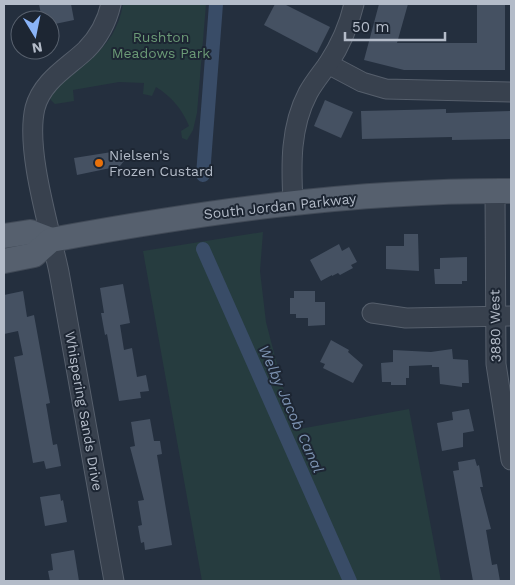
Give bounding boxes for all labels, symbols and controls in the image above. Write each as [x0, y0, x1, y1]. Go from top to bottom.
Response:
north arrow [10, 10, 60, 60]
scale bar [345, 10, 445, 42]
text: 50 m [352, 18, 389, 36]
park label: Rushton Meadows Park [112, 29, 210, 61]
text: N [31, 39, 44, 57]
place label: Nielsen's Frozen Custard [109, 147, 213, 179]
marker: Nielsen's Frozen Custard [93, 157, 105, 169]
street label: South Jordan Parkway [203, 190, 358, 222]
street label: 3880 West [486, 289, 504, 363]
street label: Whispering Sands Drive [62, 330, 106, 492]
water label: Welby Jacob Canal [255, 342, 327, 476]

